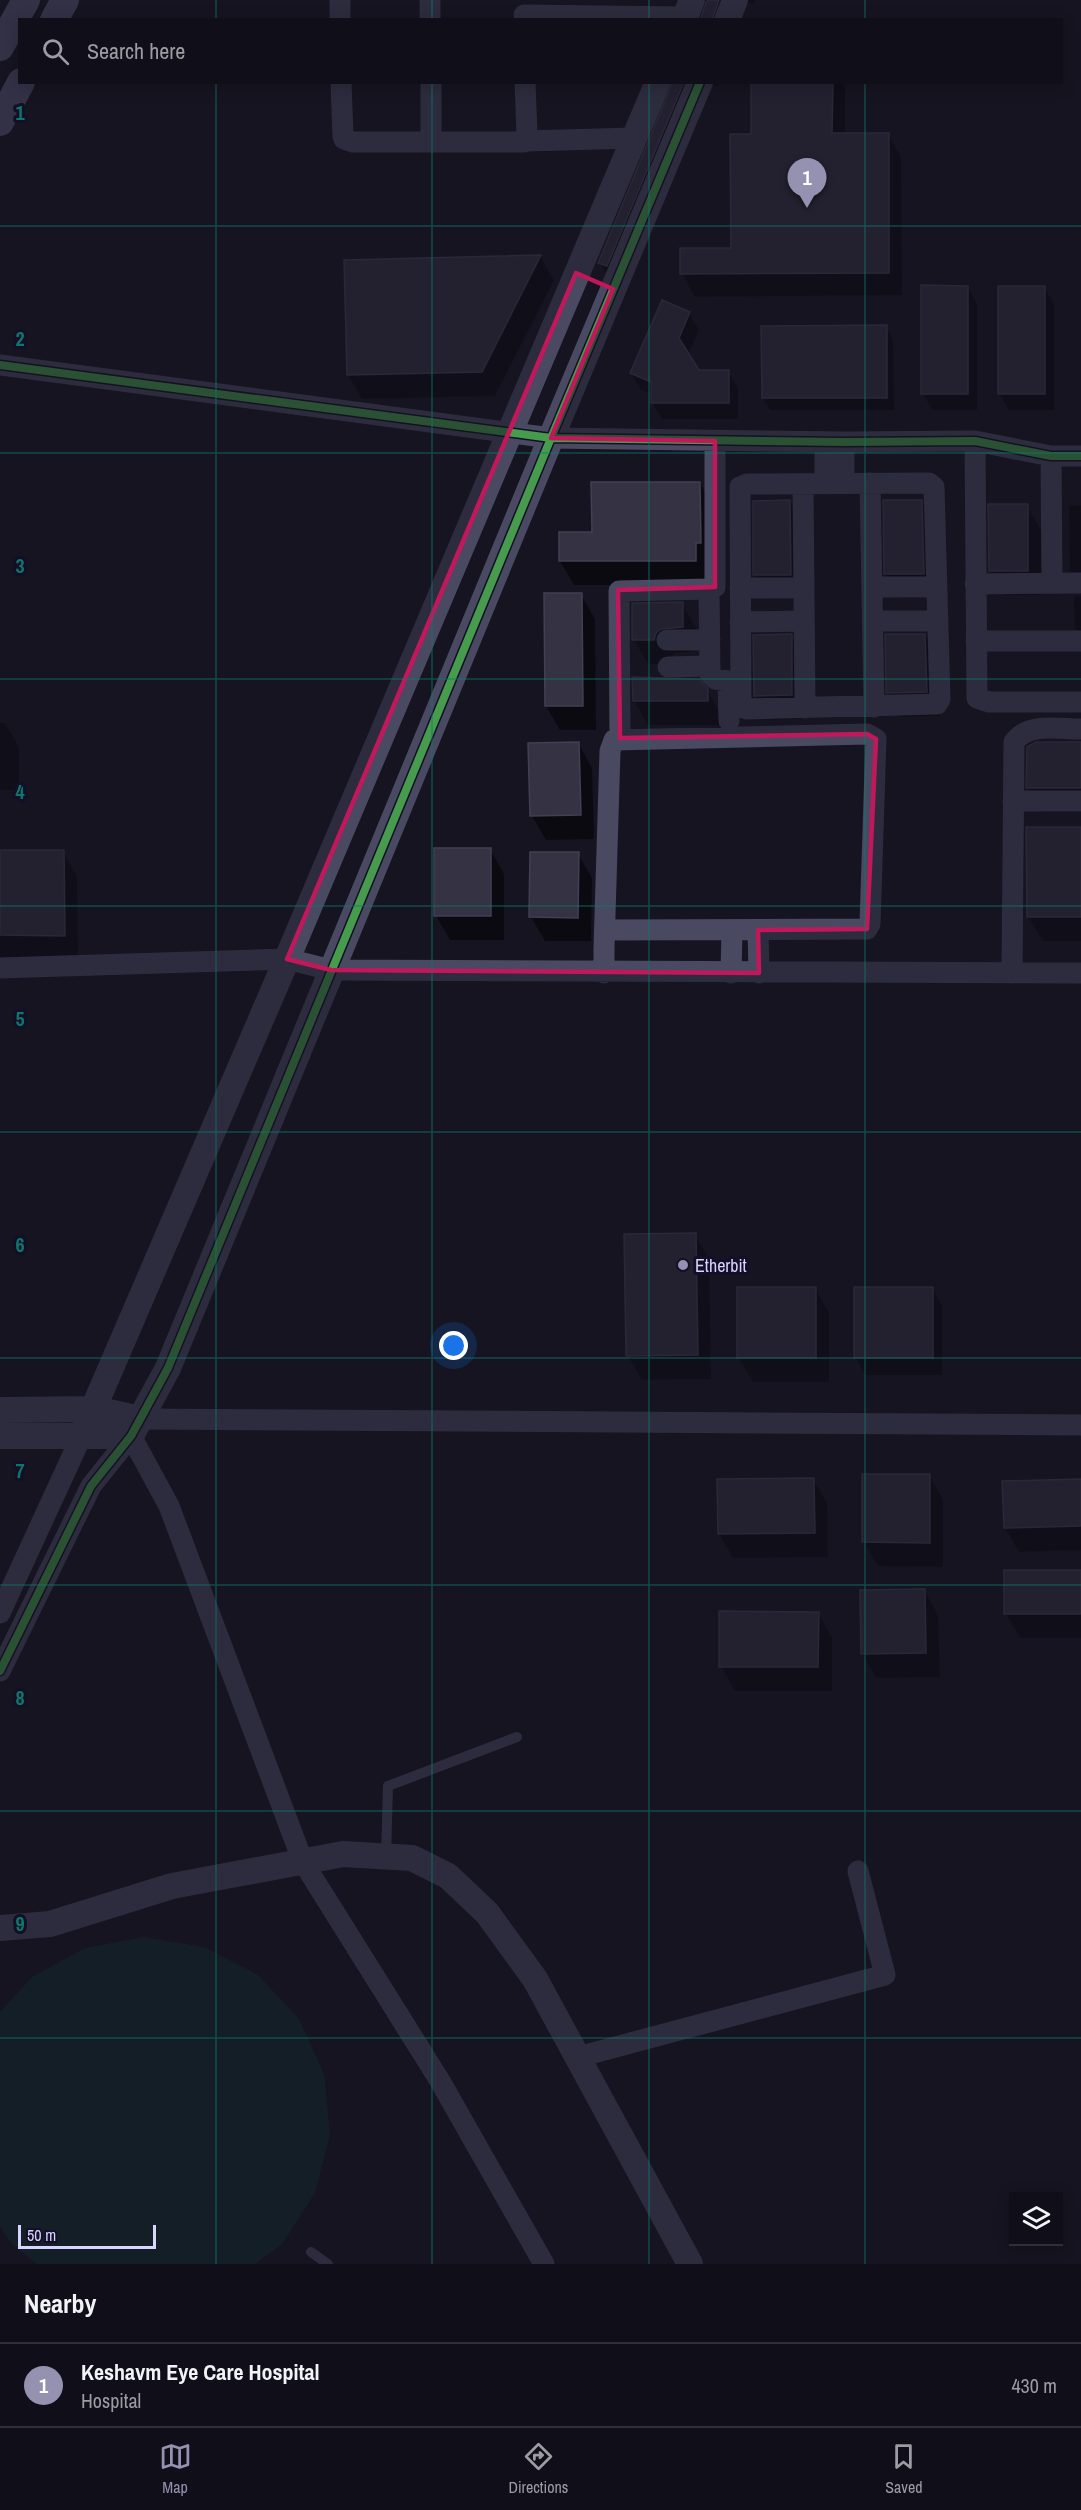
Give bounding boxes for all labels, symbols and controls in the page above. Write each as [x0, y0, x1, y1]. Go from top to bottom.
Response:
search box [18, 18, 1063, 84]
icon: search [39, 35, 72, 68]
text: Search here [87, 36, 185, 66]
text: 1 [15, 99, 25, 126]
pin: 1 [788, 158, 826, 208]
text: 2 [15, 325, 25, 352]
text: 3 [15, 552, 25, 579]
text: 4 [15, 778, 25, 805]
text: 5 [15, 1005, 25, 1032]
text: 6 [15, 1231, 25, 1258]
place label: Etherbit [695, 1253, 747, 1278]
marker: Etherbit [676, 1258, 690, 1272]
your location [439, 1331, 468, 1360]
text: 7 [15, 1457, 25, 1484]
text: 8 [15, 1684, 25, 1711]
text: 9 [15, 1910, 25, 1937]
map controls [1009, 2192, 1063, 2246]
button: layers [1009, 2192, 1063, 2246]
scale bar [18, 2222, 156, 2250]
text: 50 m [27, 2224, 56, 2246]
text: Nearby [24, 2286, 96, 2321]
text: Keshavm Eye Care Hospital [81, 2357, 320, 2387]
text: 1 [39, 2372, 48, 2399]
text: 430 m [1011, 2372, 1057, 2399]
text: Hospital [81, 2387, 141, 2414]
tab: Map [159, 2440, 192, 2498]
tab: Directions [509, 2440, 568, 2498]
tab: Saved [885, 2440, 923, 2498]

